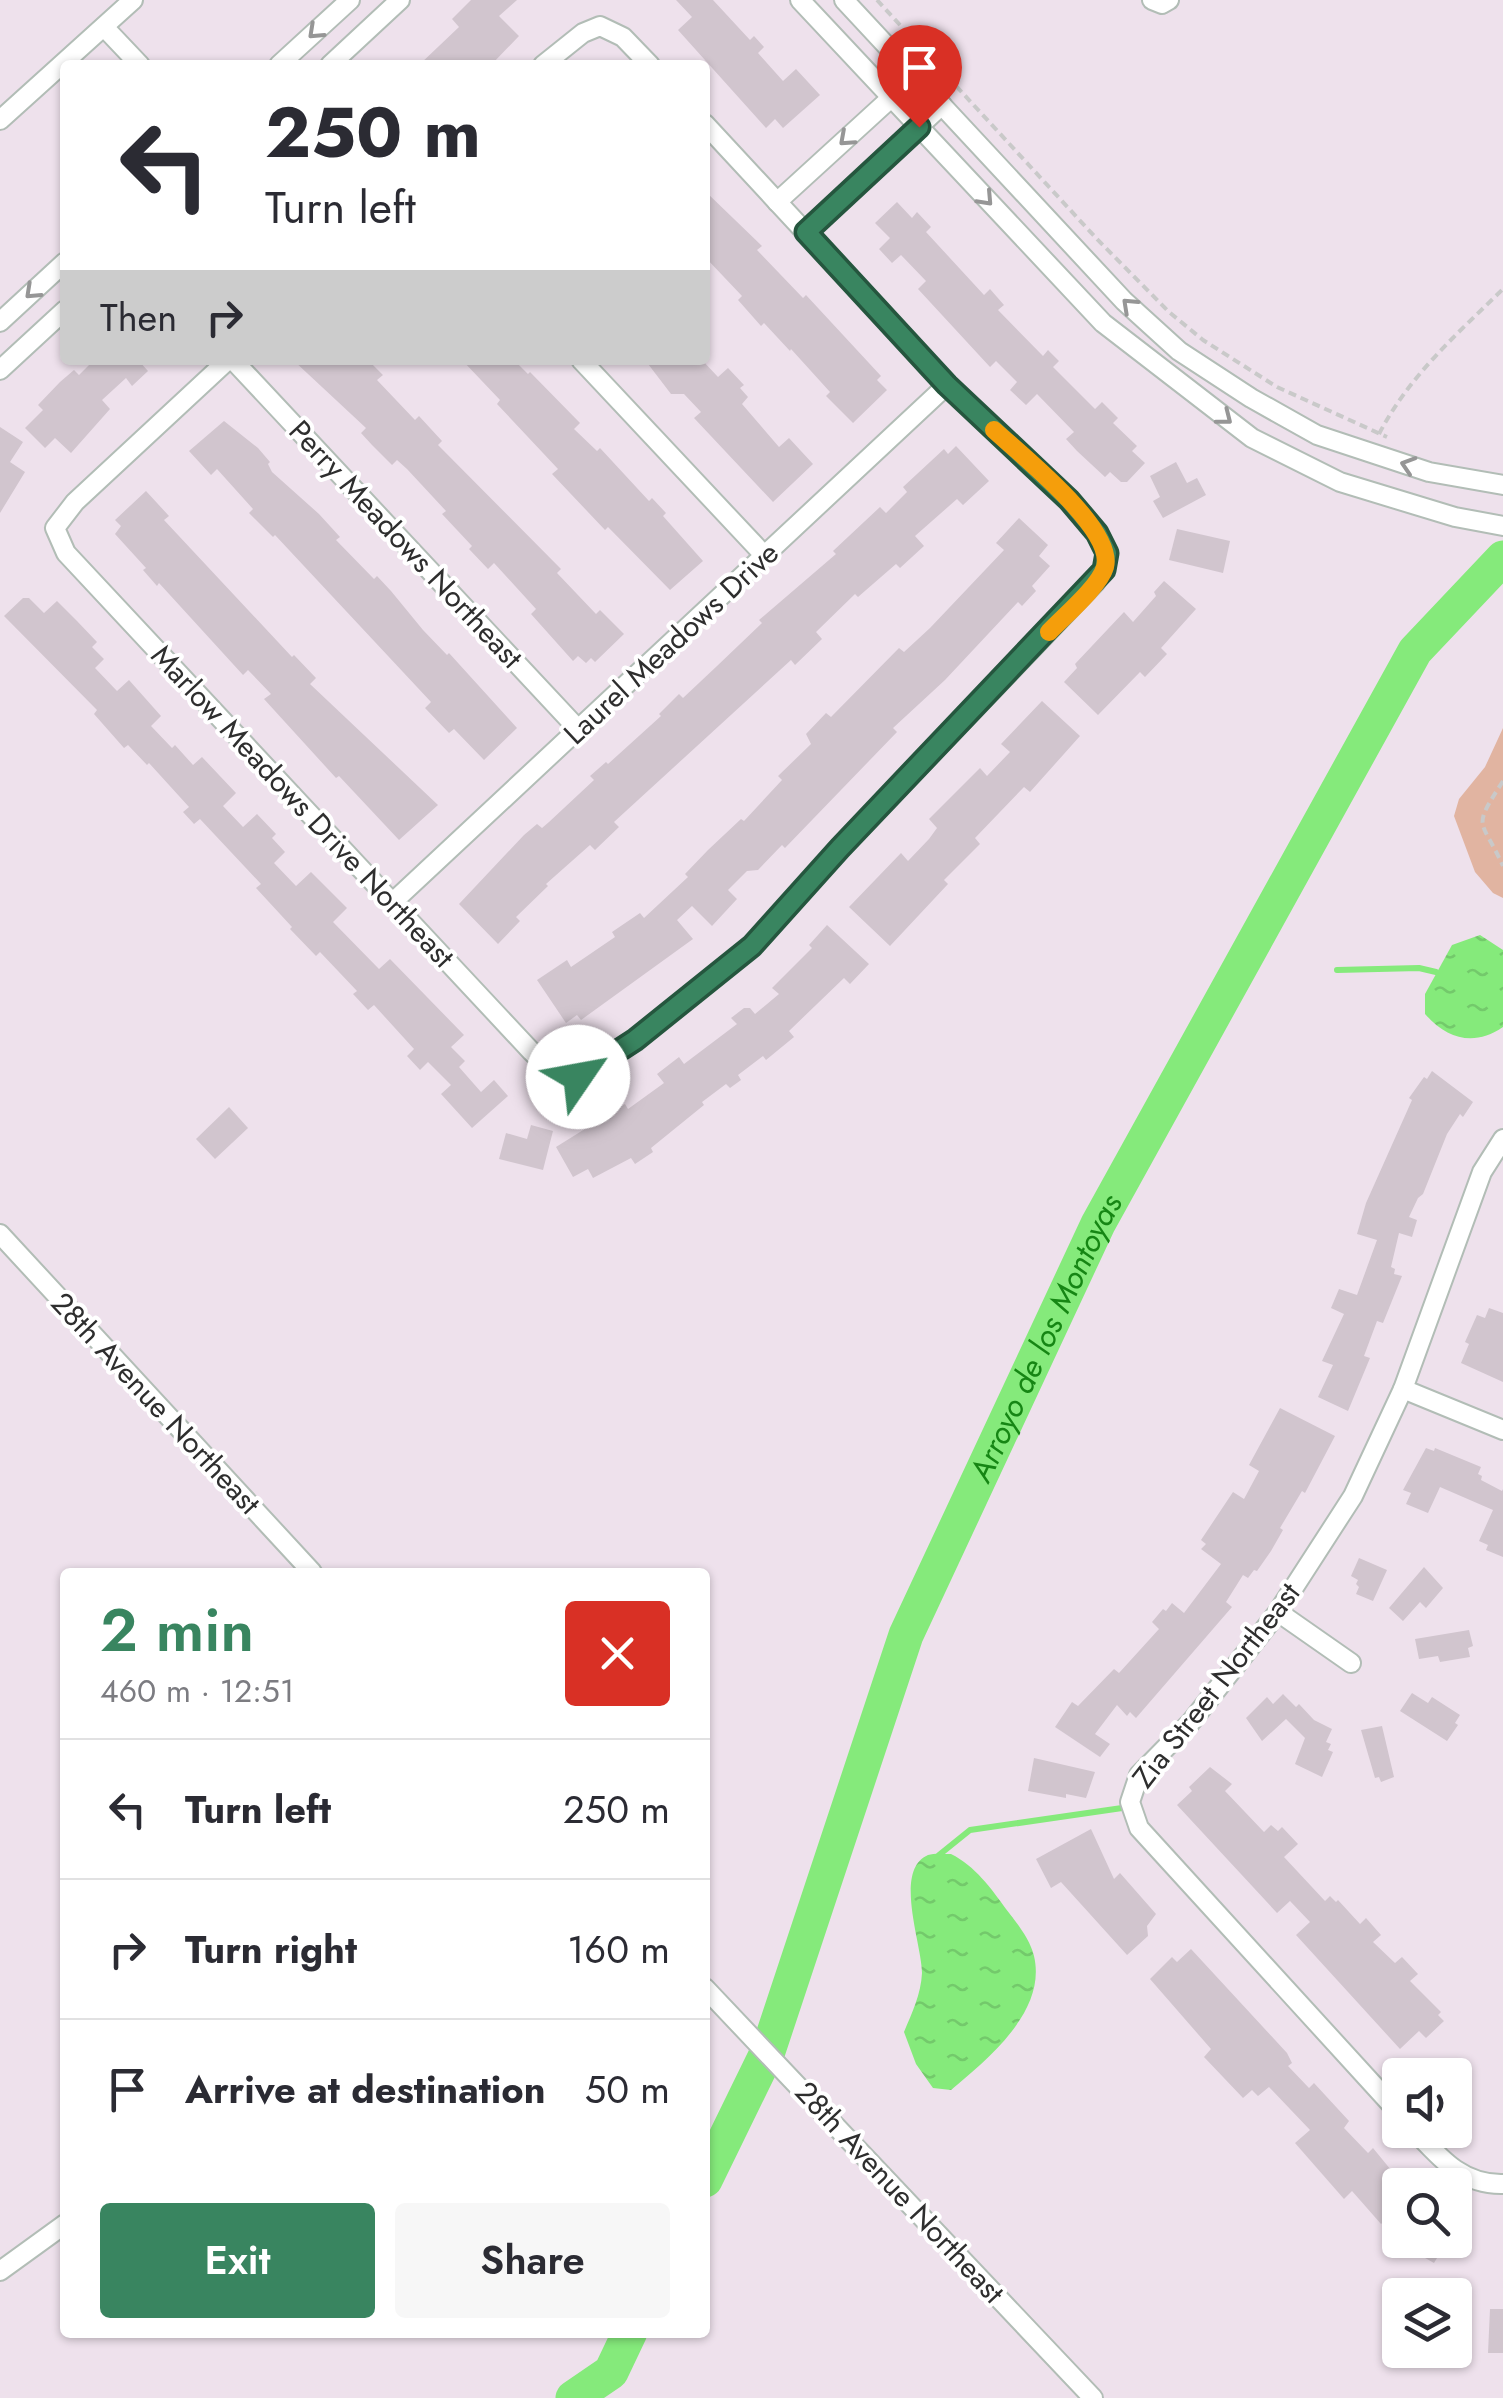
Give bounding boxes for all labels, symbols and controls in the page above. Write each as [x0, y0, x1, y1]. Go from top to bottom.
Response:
one-way arrow [308, 21, 327, 39]
pin [877, 25, 962, 128]
icon: arrive [892, 40, 947, 95]
text: 250 m [265, 82, 481, 183]
icon: left [100, 100, 230, 230]
one-way arrow [839, 127, 858, 145]
text: Turn left [265, 175, 416, 240]
one-way arrow [974, 187, 992, 206]
one-way arrow [26, 280, 44, 298]
text: Then [100, 290, 177, 345]
icon: right [197, 290, 252, 345]
one-way arrow [1122, 299, 1141, 317]
one-way arrow [1214, 406, 1232, 423]
street label: Perry Meadows Northeast [279, 410, 533, 678]
one-way arrow [1400, 456, 1417, 476]
street label: Laurel Meadows Drive [554, 532, 788, 754]
street label: Marlow Meadows Drive Northeast [141, 635, 465, 978]
position arrow [526, 1025, 630, 1129]
water label: Arroyo de los Montoyas [957, 1185, 1133, 1490]
street label: 28th Avenue Northeast [41, 1282, 271, 1524]
street label: Zia Street Northeast [1122, 1573, 1310, 1797]
text: 2 min [100, 1587, 254, 1674]
button: close [565, 1601, 670, 1706]
text: 460 m · 12:51 [100, 1668, 294, 1714]
icon: left [100, 1782, 155, 1837]
text: Turn left [185, 1782, 331, 1837]
text: 250 m [563, 1782, 670, 1837]
icon: right [100, 1922, 155, 1977]
text: Turn right [185, 1922, 357, 1977]
text: 160 m [567, 1922, 670, 1977]
map controls [1382, 2058, 1472, 2368]
button: sound [1382, 2058, 1472, 2148]
icon: arrive [100, 2062, 155, 2117]
text: Arrive at destination [185, 2062, 546, 2117]
text: 50 m [585, 2062, 670, 2117]
street label: 28th Avenue Northeast [785, 2071, 1015, 2313]
button: search [1382, 2168, 1472, 2258]
button: Exit [100, 2203, 375, 2318]
button: Share [395, 2203, 670, 2318]
button: layers [1382, 2278, 1472, 2368]

